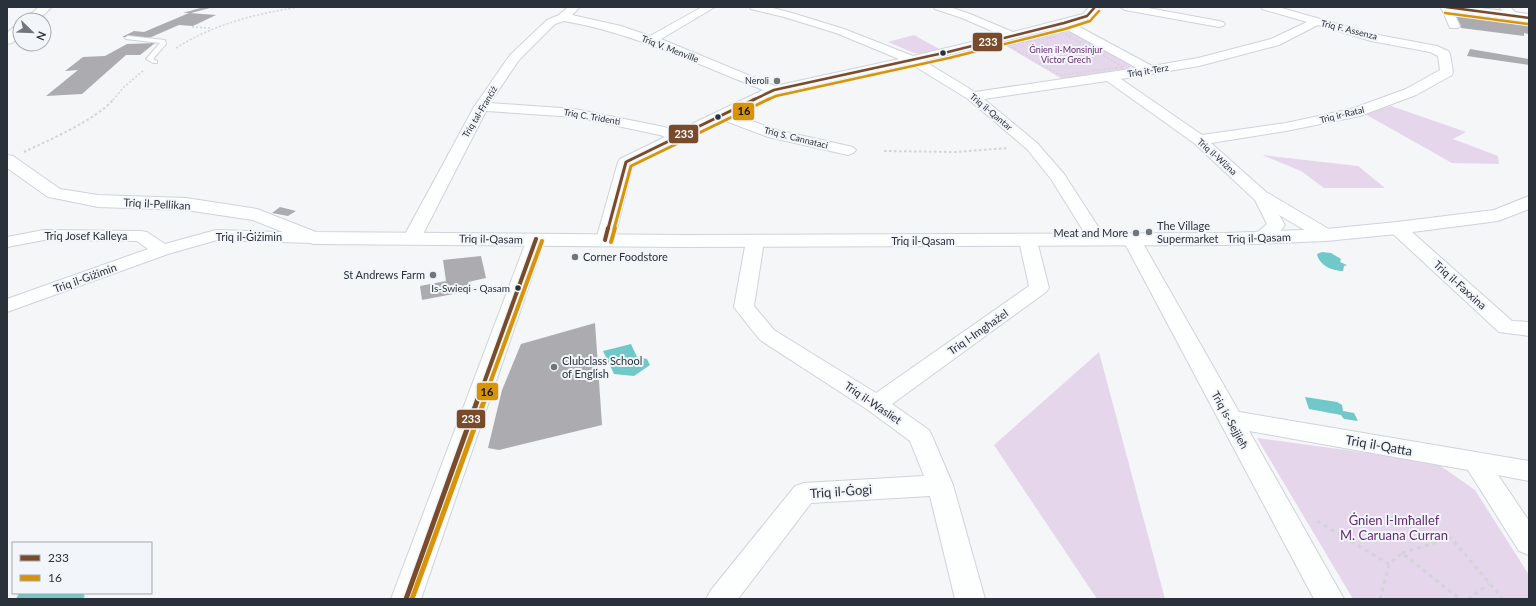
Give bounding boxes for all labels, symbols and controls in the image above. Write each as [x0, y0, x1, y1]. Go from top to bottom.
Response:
north arrow [12, 12, 52, 52]
street label: Triq F. Assenza [1320, 17, 1378, 42]
text: N [34, 30, 49, 43]
line badge: 233 [972, 32, 1003, 52]
street label: Triq V. Menville [640, 33, 701, 65]
text: 233 [978, 35, 998, 48]
park label: Ġnien il-Monsinjur Victor Grech [1029, 44, 1103, 65]
unlabelled marker [938, 48, 948, 58]
street label: Triq it-Terz [1127, 62, 1169, 79]
place label: Neroli [745, 75, 769, 86]
marker: Neroli [772, 76, 782, 86]
street label: Triq tal-Franċiż [460, 84, 499, 140]
street label: Triq il-Qantar [968, 91, 1015, 133]
line badge: 16 [732, 102, 755, 121]
text: 16 [738, 104, 751, 117]
street label: Triq ir-Ratal [1318, 104, 1365, 125]
street label: Triq C. Tridenti [563, 106, 622, 127]
unlabelled marker [713, 112, 723, 122]
line badge: 233 [668, 124, 699, 144]
street label: Triq S. Cannataci [763, 124, 829, 151]
text: 233 [674, 127, 694, 140]
street label: Triq il-Wiżna [1195, 136, 1239, 177]
street label: Triq il-Pellikan [123, 195, 191, 212]
place label: The Village Supermarket [1157, 219, 1219, 245]
place label: Meat and More [1054, 226, 1128, 239]
marker: The Village Supermarket [1144, 227, 1154, 237]
marker: Meat and More [1131, 228, 1141, 238]
street label: Triq Josef Kalleya [45, 229, 127, 242]
street label: Triq il-Ġiżimin [216, 229, 282, 243]
street label: Triq il-Qasam [1227, 230, 1291, 245]
street label: Triq il-Qasam [459, 231, 523, 246]
street label: Triq il-Qasam [891, 234, 955, 247]
place label: Corner Foodstore [583, 250, 668, 263]
marker: Corner Foodstore [570, 252, 580, 262]
street label: Triq il-Faxxina [1431, 258, 1489, 312]
street label: Triq il-Giżimin [51, 260, 118, 295]
place label: St Andrews Farm [343, 268, 425, 281]
marker: St Andrews Farm [428, 270, 438, 280]
place label: Is-Swieqi - Qasam [431, 282, 510, 294]
marker: Is-Swieqi - Qasam [513, 283, 523, 293]
street label: Triq l-Imgħażel [945, 306, 1010, 357]
place label: Clubclass School of English [562, 354, 642, 380]
marker: Clubclass School of English [549, 362, 559, 372]
street label: Triq il-Wasliet [842, 379, 904, 426]
line badge: 16 [476, 382, 499, 401]
text: 16 [481, 385, 494, 398]
street label: Triq is-Sejjieħ [1209, 389, 1252, 451]
line badge: 233 [456, 409, 486, 429]
text: 233 [461, 412, 481, 425]
street label: Triq il-Qatta [1344, 431, 1414, 459]
street label: Triq il-Ġogi [809, 481, 873, 501]
park label: Ġnien l-Imħallef M. Caruana Curran [1340, 512, 1448, 543]
legend [12, 542, 152, 594]
text: 233 [48, 550, 69, 565]
text: 16 [48, 570, 62, 585]

